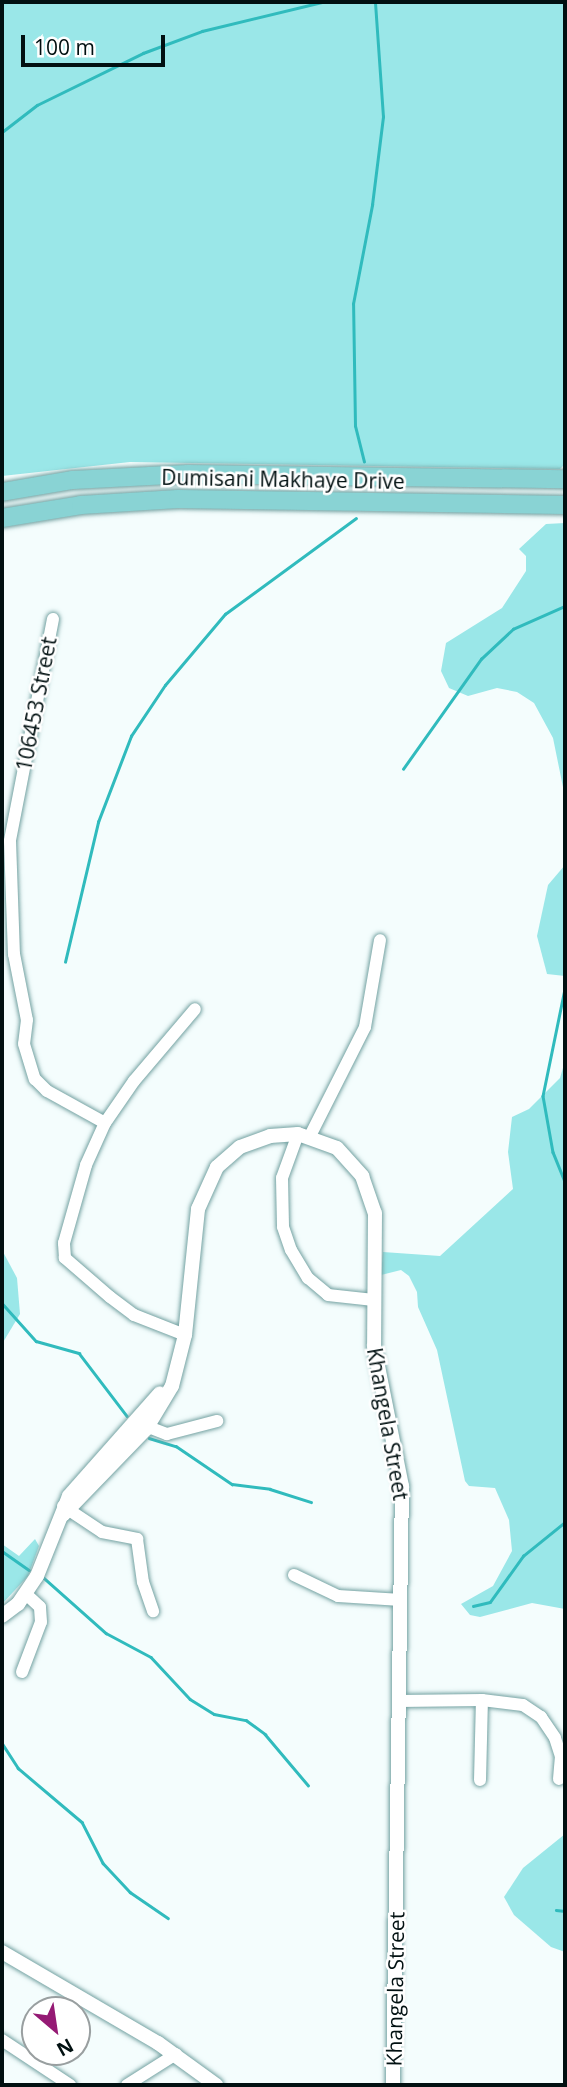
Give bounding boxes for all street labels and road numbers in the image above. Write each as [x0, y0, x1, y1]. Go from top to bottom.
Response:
street label: Dumisani Makhaye Drive [161, 464, 405, 494]
street label: 106453 Street [11, 635, 61, 773]
street label: Khangela Street [362, 1346, 414, 1502]
street label: Khangela Street [381, 1912, 409, 2066]

